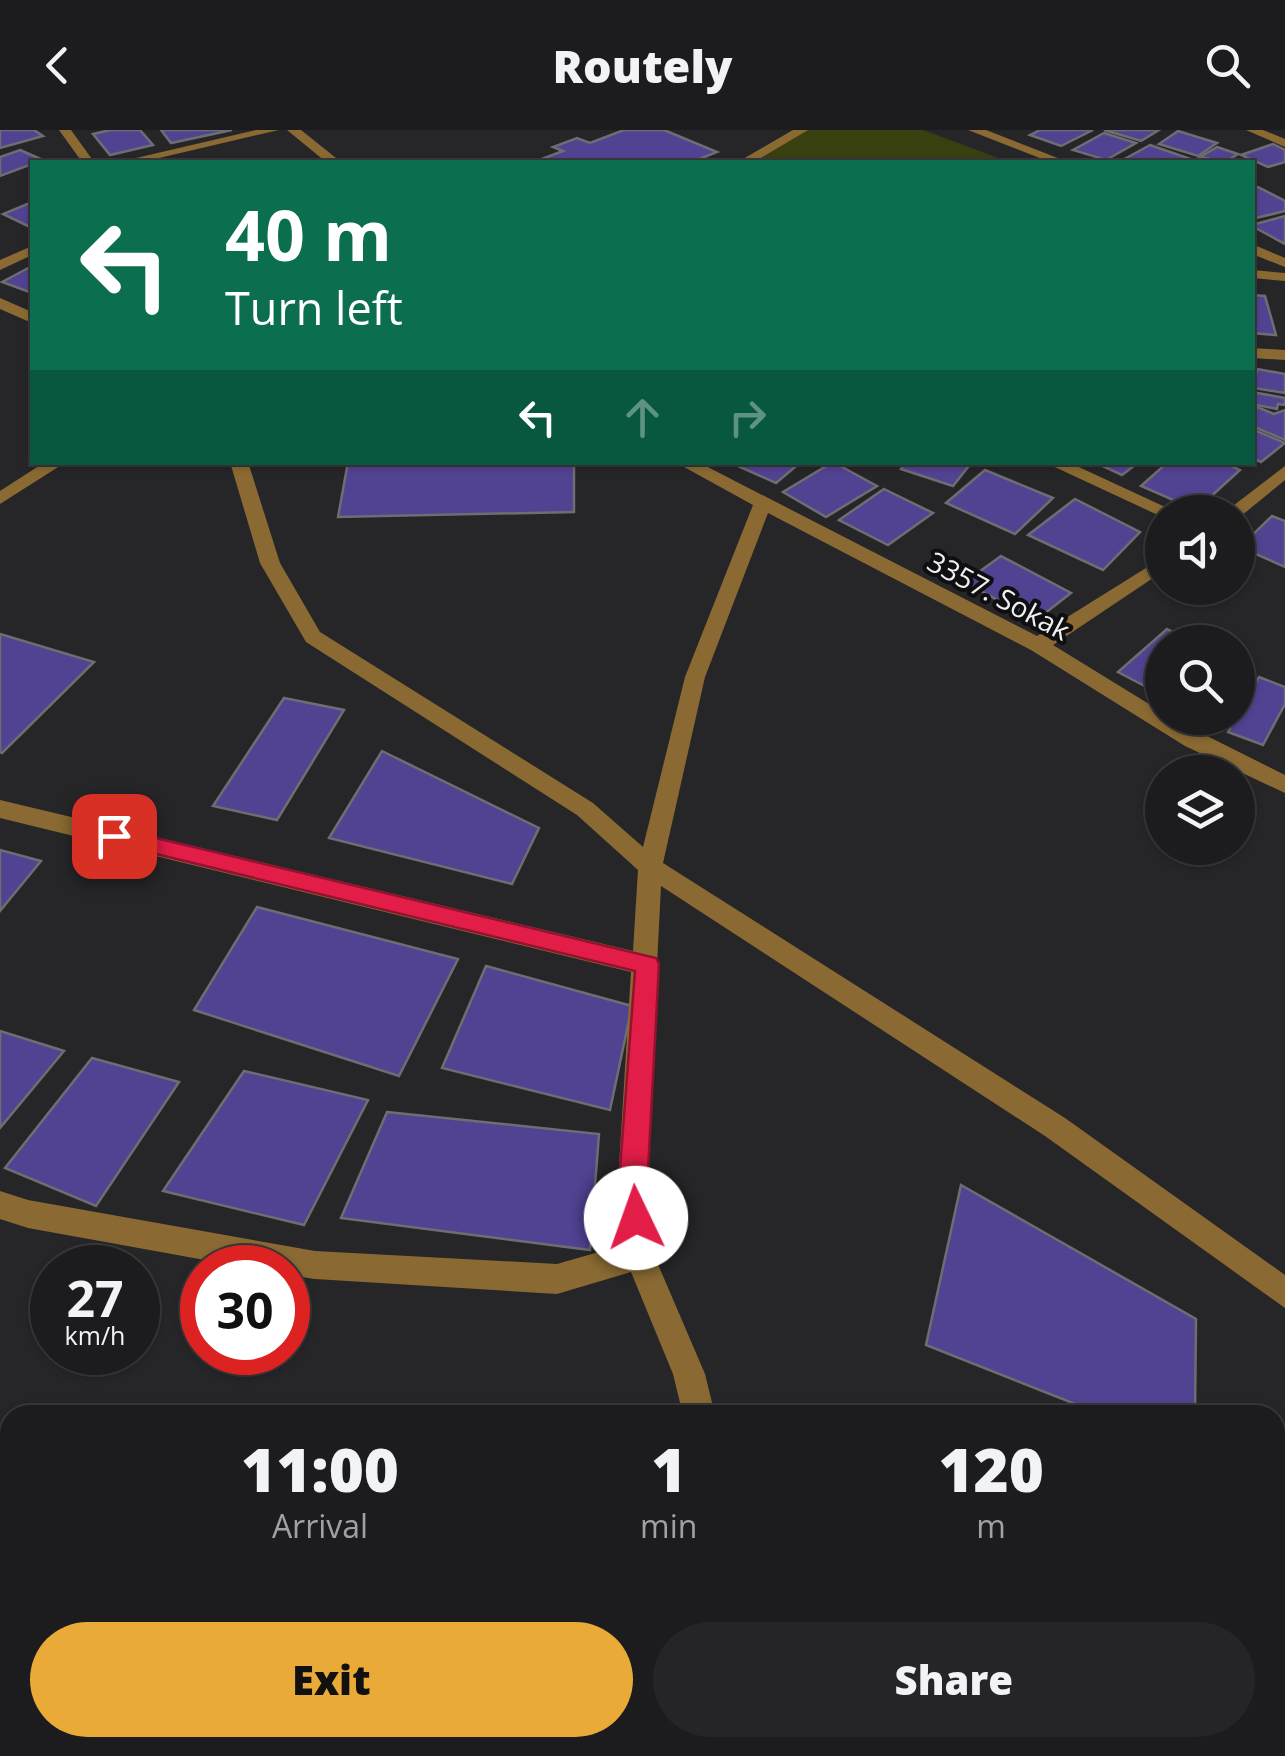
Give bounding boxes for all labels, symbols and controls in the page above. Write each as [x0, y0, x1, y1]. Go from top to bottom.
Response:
text: Routely [553, 35, 732, 96]
icon: back [30, 38, 85, 93]
icon: search [1200, 38, 1255, 93]
text: 40 m [225, 186, 392, 282]
icon: left [60, 200, 190, 330]
text: Turn left [225, 277, 403, 338]
icon: left [510, 390, 565, 445]
icon: ahead [615, 390, 670, 445]
icon: right [720, 390, 775, 445]
map controls [1145, 495, 1255, 865]
button: sound [1145, 495, 1255, 605]
street label: 3357. Sokak [921, 542, 1077, 648]
button: search [1145, 625, 1255, 735]
button: layers [1145, 755, 1255, 865]
pin [72, 794, 157, 879]
icon: arrive [87, 809, 142, 864]
position arrow [584, 1166, 688, 1270]
speed limit sign: 30 [180, 1245, 310, 1375]
text: 27 [66, 1264, 124, 1332]
text: km/h [65, 1318, 125, 1352]
text: 11:00 [241, 1428, 399, 1510]
text: 1 [651, 1428, 686, 1510]
text: 120 [938, 1428, 1044, 1510]
text: Arrival [272, 1504, 368, 1547]
text: min [640, 1504, 697, 1547]
text: m [976, 1504, 1006, 1547]
button: Exit [30, 1622, 633, 1737]
button: Share [653, 1622, 1255, 1737]

